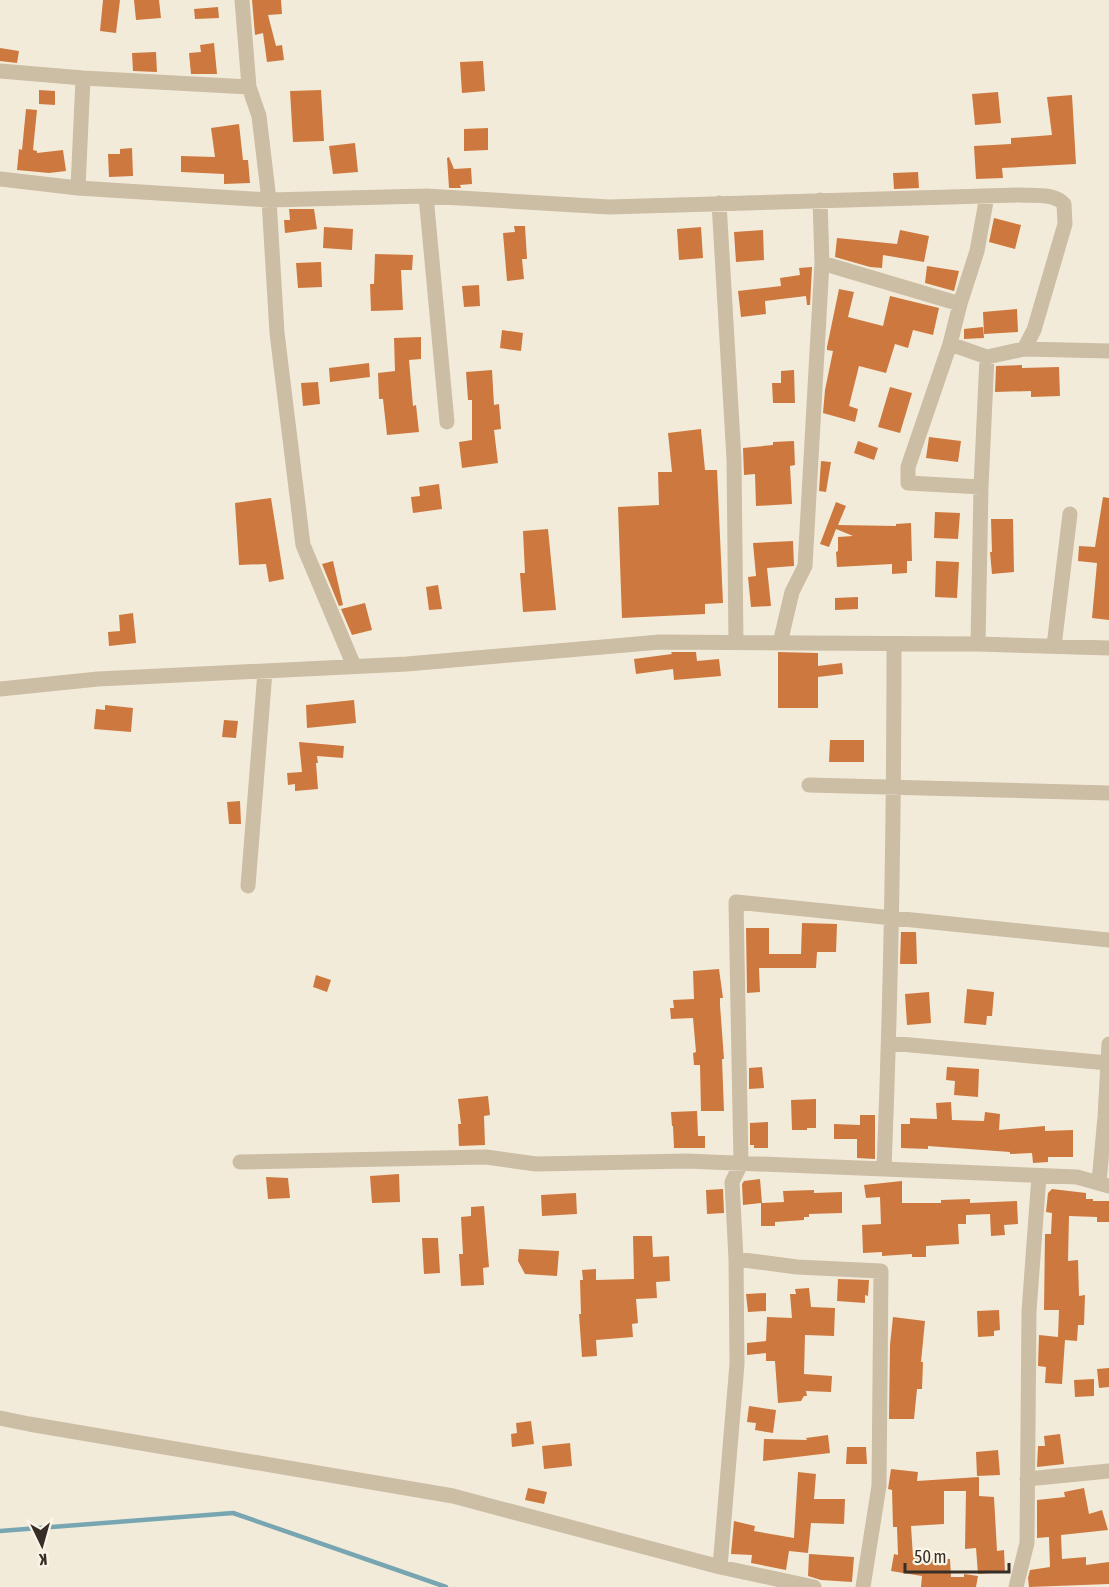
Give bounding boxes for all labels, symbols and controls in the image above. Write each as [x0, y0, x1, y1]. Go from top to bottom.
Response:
north arrow [12, 1515, 72, 1575]
scale bar [905, 1536, 1008, 1574]
text: 50 m [914, 1546, 946, 1567]
text: K [38, 1551, 48, 1569]

